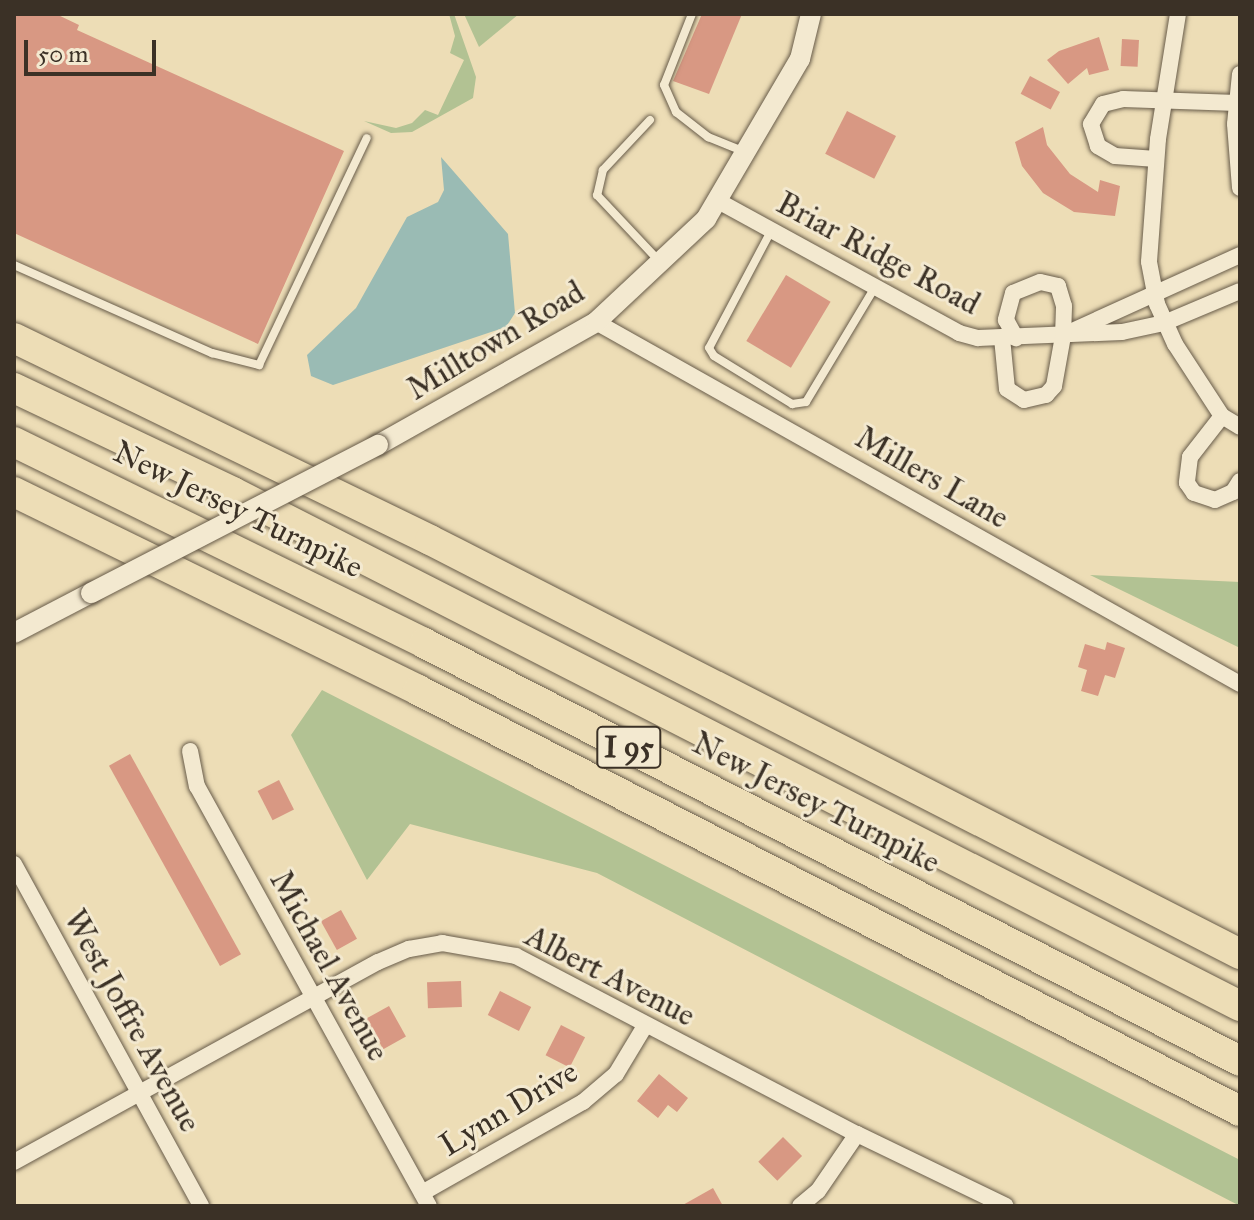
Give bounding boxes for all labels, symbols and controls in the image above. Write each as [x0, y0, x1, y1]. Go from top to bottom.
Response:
scale bar [28, 24, 160, 74]
text: 50 m [38, 39, 88, 69]
street label: Briar Ridge Road [770, 184, 986, 324]
street label: Milltown Road [400, 273, 592, 409]
street label: Millers Lane [848, 419, 1016, 537]
street label: New Jersey Turnpike [107, 433, 369, 587]
road number: I 95 [595, 721, 663, 773]
street label: New Jersey Turnpike [686, 724, 946, 882]
street label: Michael Avenue [261, 864, 397, 1068]
street label: West Joffre Avenue [55, 903, 209, 1139]
street label: Albert Avenue [519, 917, 701, 1035]
street label: Lynn Drive [433, 1053, 585, 1165]

